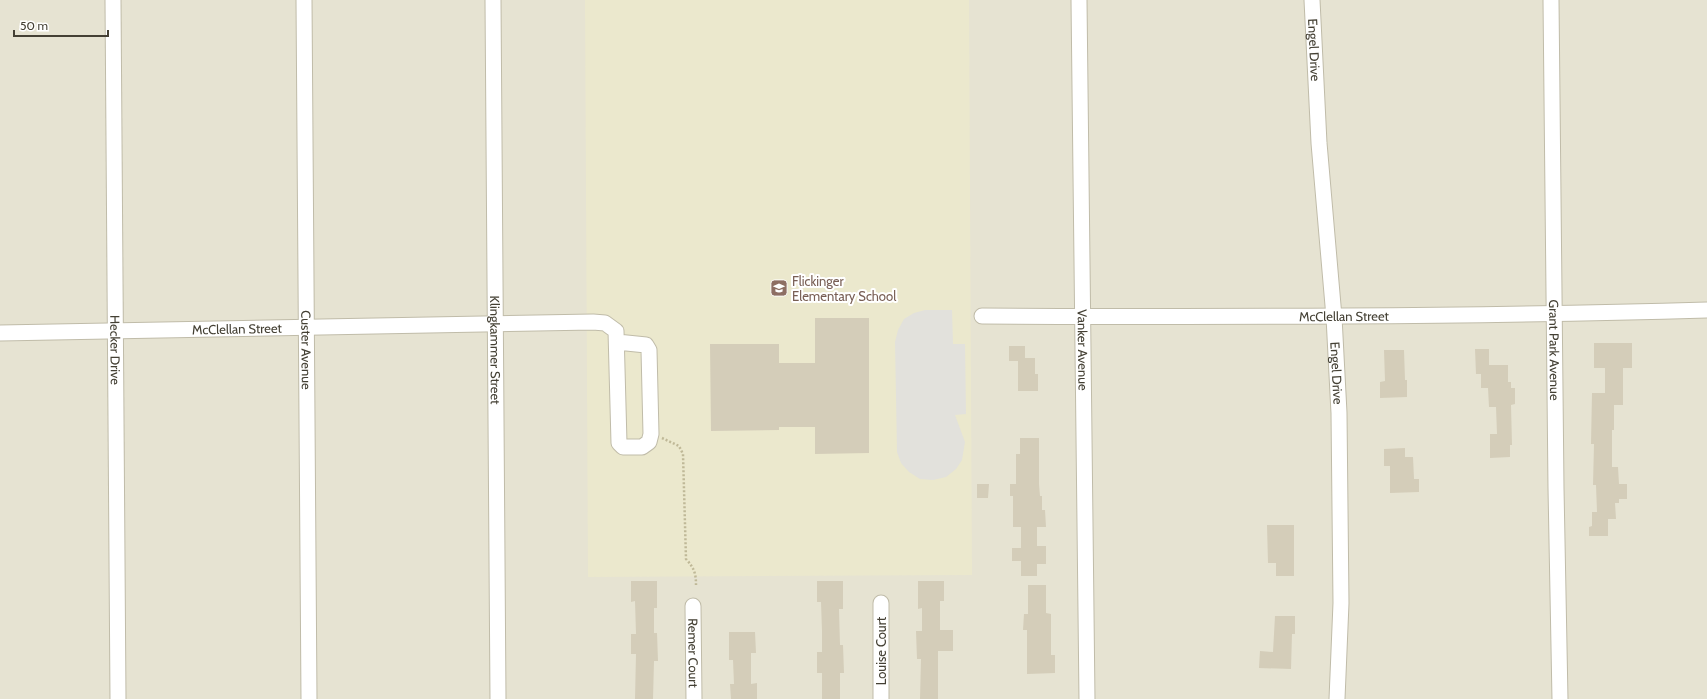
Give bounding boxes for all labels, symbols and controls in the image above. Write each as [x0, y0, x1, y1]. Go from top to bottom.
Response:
scale bar [14, 12, 108, 38]
text: 50 m [20, 18, 48, 33]
street label: Engel Drive [1305, 18, 1324, 82]
place label: Flickinger Elementary School [792, 273, 896, 304]
school or university icon: Flickinger Elementary School [769, 278, 789, 298]
street label: Klingkammer Street [487, 295, 504, 405]
street label: Grant Park Avenue [1546, 299, 1563, 401]
street label: McClellan Street [1299, 308, 1390, 324]
street label: Vanker Avenue [1075, 309, 1091, 391]
street label: Custer Avenue [298, 310, 315, 390]
street label: Hecker Drive [107, 315, 124, 385]
street label: McClellan Street [192, 320, 283, 337]
street label: Engel Drive [1327, 341, 1347, 405]
street label: Louise Court [873, 616, 889, 685]
street label: Remer Court [685, 618, 702, 689]

